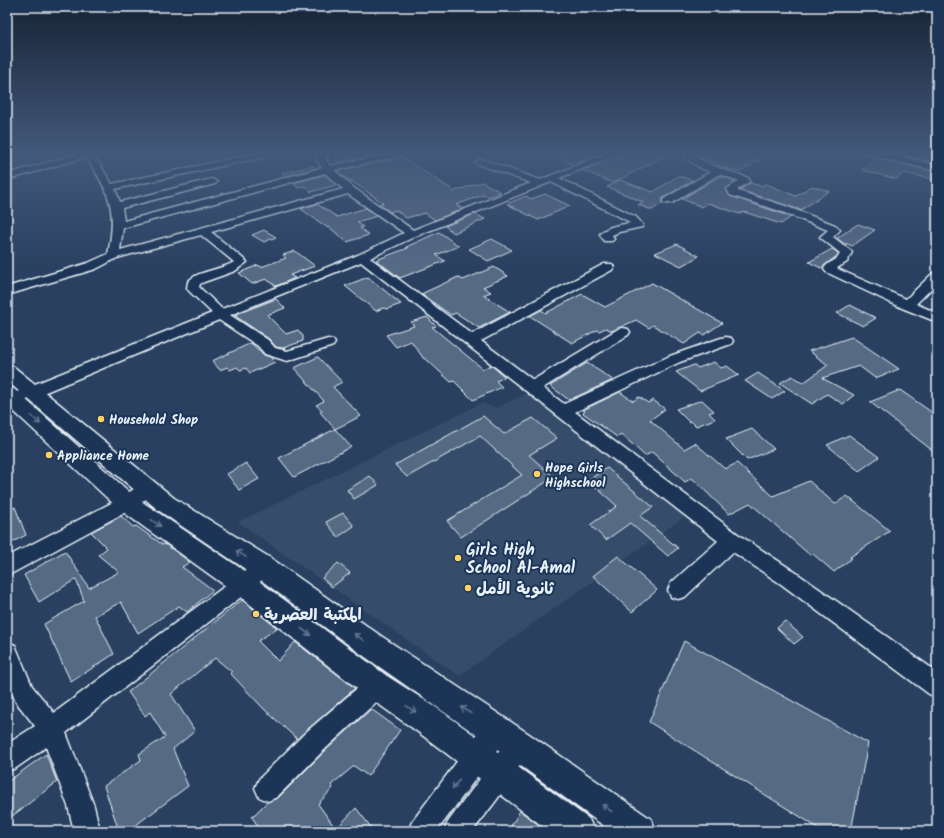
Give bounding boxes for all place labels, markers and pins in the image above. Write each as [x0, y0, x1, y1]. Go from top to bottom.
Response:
place label: Household Shop [109, 410, 198, 431]
marker: Household Shop [96, 414, 106, 424]
place label: Appliance Home [57, 446, 150, 467]
marker: Appliance Home [44, 450, 54, 460]
place label: Hope Girls Highschool [545, 458, 606, 494]
marker: Hope Girls Highschool [532, 469, 542, 479]
place label: Girls High School Al-Amal [466, 538, 576, 581]
marker: Girls High School Al-Amal [453, 553, 463, 563]
place label: ثانوية الأمل [476, 577, 555, 602]
marker: ثانوية الأمل [463, 583, 473, 593]
place label: المكتبة العصرية [264, 603, 362, 628]
marker: المكتبة العصرية [251, 609, 261, 619]

